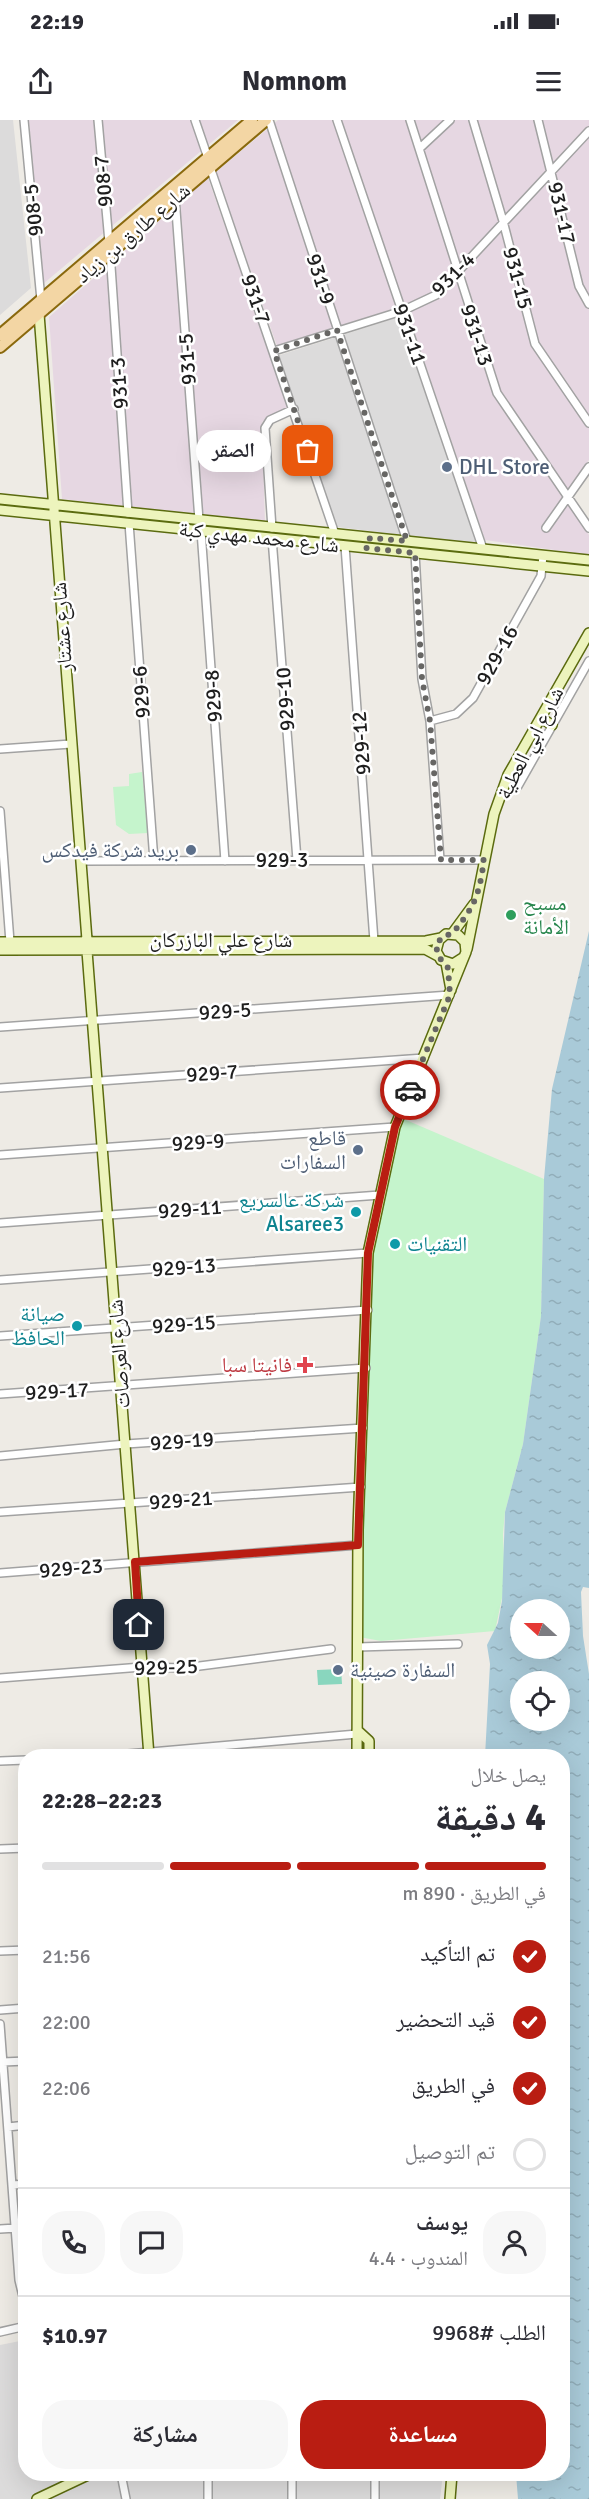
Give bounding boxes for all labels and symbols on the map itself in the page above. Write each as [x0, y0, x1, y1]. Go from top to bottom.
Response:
street label: 908-7 [88, 154, 118, 208]
street label: شارع طارق بن زياد [70, 177, 196, 289]
street label: 931-17 [542, 179, 582, 247]
street label: 908-5 [17, 182, 49, 238]
street label: 931-15 [497, 244, 539, 312]
street label: 931-4 [425, 246, 481, 302]
street label: 931-9 [301, 250, 341, 308]
street label: 931-7 [235, 271, 277, 327]
street label: 931-11 [387, 300, 433, 368]
street label: 931-13 [455, 301, 499, 369]
street label: 931-5 [172, 332, 202, 386]
street label: 931-3 [104, 356, 134, 410]
pin [282, 425, 333, 476]
callout: الصقر [197, 430, 272, 472]
place label: DHL Store [459, 454, 550, 480]
marker: DHL Store [440, 460, 454, 474]
street label: شارع محمد مهدي كبة [177, 516, 340, 562]
street label: شارع عشتار [46, 581, 78, 674]
street label: 929-16 [470, 621, 524, 689]
street label: 929-6 [126, 665, 156, 719]
street label: 929-10 [270, 666, 300, 732]
street label: 929-8 [198, 669, 228, 723]
street label: شارع ابي العطية [491, 682, 572, 805]
street label: 929-12 [346, 710, 376, 776]
place label: بريد شركة فيدكس [41, 837, 179, 863]
marker: بريد شركة فيدكس [184, 843, 198, 857]
street label: 929-3 [256, 847, 308, 873]
place label: مسبح الأمانة [523, 890, 569, 940]
marker: مسبح الأمانة [504, 908, 518, 922]
street label: شارع علي البازركان [150, 927, 292, 956]
street label: 929-5 [198, 996, 252, 1026]
street label: 929-7 [185, 1058, 239, 1088]
courier [380, 1060, 440, 1120]
place label: قاطع السفارات [280, 1125, 346, 1175]
street label: 929-9 [171, 1127, 225, 1157]
marker: قاطع السفارات [351, 1143, 365, 1157]
place label: شركة عالسريع Alsaree3 [239, 1187, 344, 1237]
street label: 929-11 [157, 1194, 223, 1224]
marker: شركة عالسريع Alsaree3 [349, 1205, 363, 1219]
place label: التقنيات [407, 1231, 467, 1257]
marker: التقنيات [388, 1237, 402, 1251]
street label: 929-13 [151, 1252, 217, 1282]
street label: شارع العرصات [102, 1299, 136, 1409]
place label: صيانة الحافظ [11, 1301, 65, 1351]
street label: 929-15 [151, 1309, 217, 1339]
marker: صيانة الحافظ [70, 1319, 84, 1333]
place label: فانيتا سبا [222, 1352, 292, 1378]
marker: فانيتا سبا [296, 1356, 314, 1374]
street label: 929-17 [24, 1376, 90, 1406]
street label: 929-19 [149, 1426, 215, 1456]
street label: 929-21 [148, 1485, 214, 1515]
street label: 929-23 [38, 1552, 104, 1584]
pin [113, 1599, 164, 1650]
north arrow [510, 1599, 570, 1659]
street label: 929-25 [134, 1653, 198, 1681]
place label: السفارة صينية [350, 1657, 455, 1683]
marker: السفارة صينية [331, 1663, 345, 1677]

